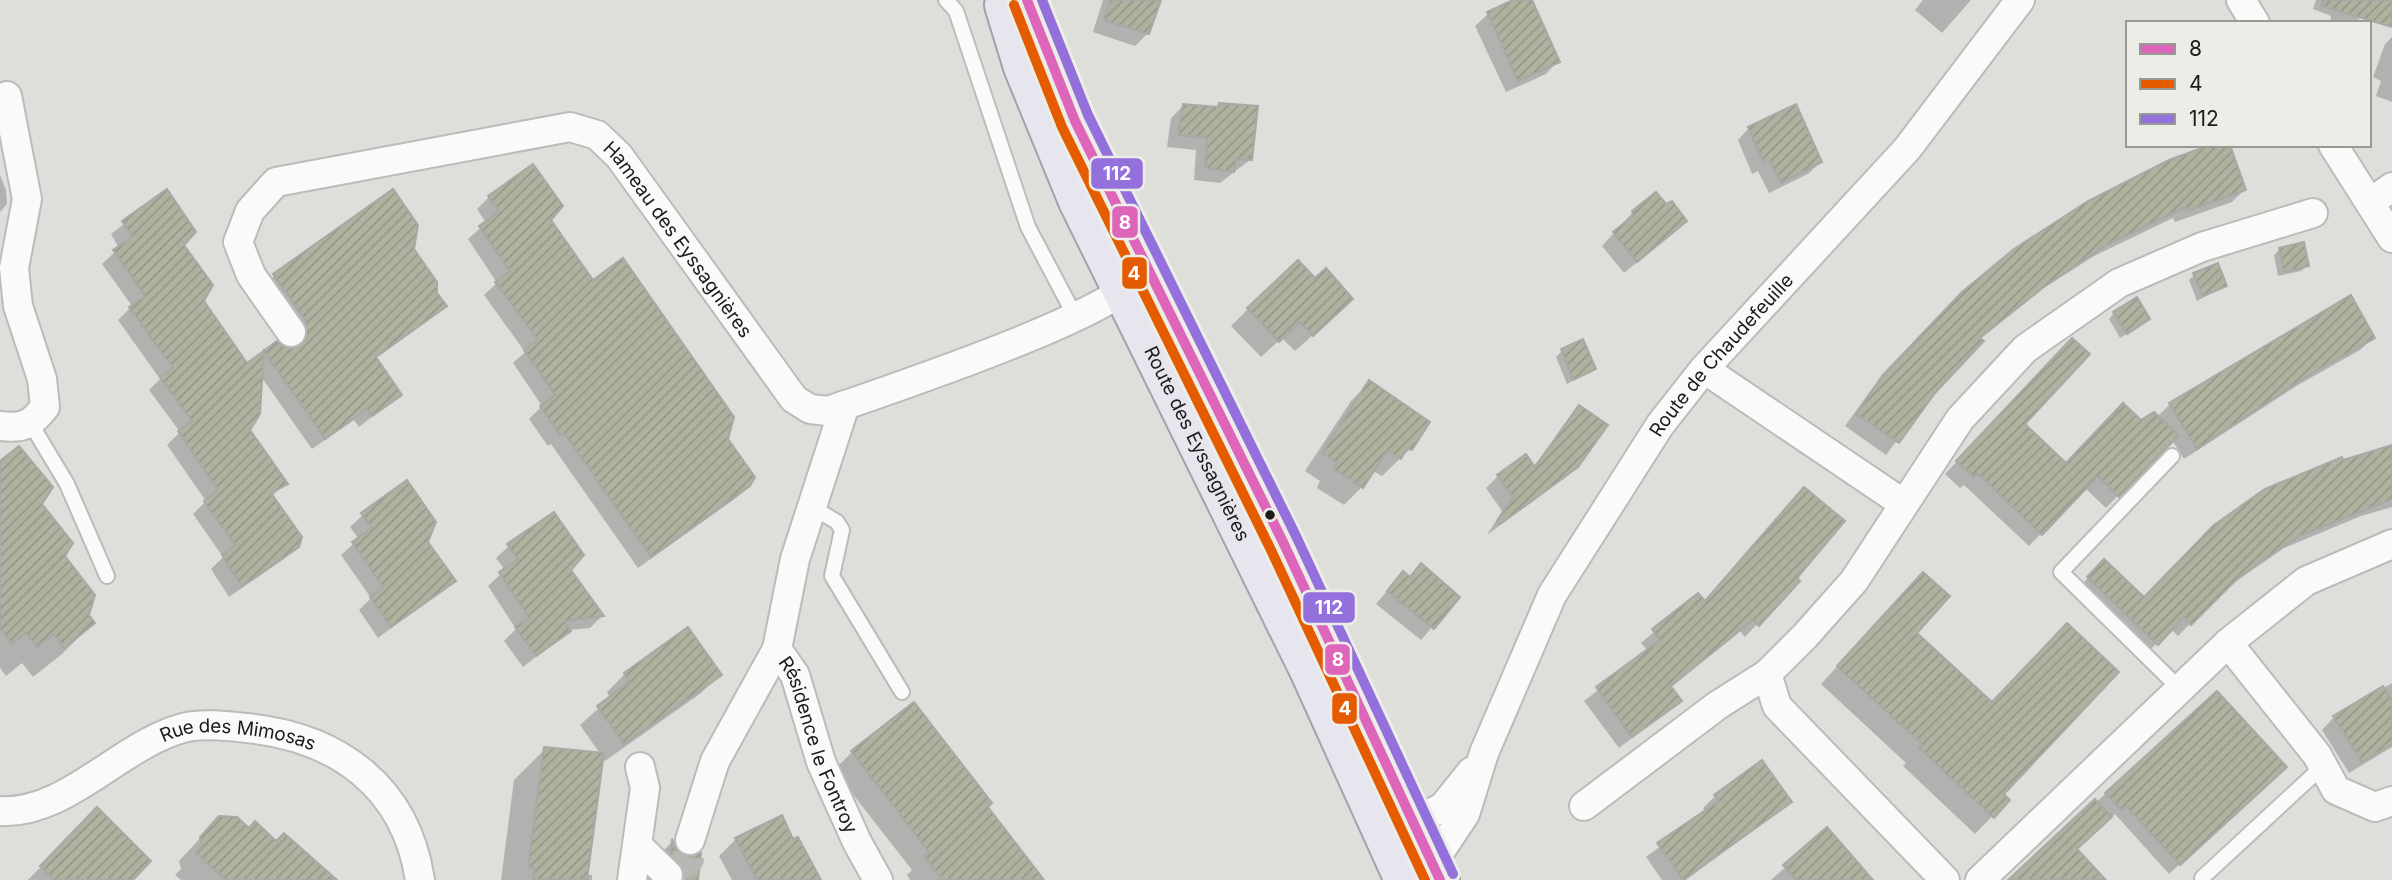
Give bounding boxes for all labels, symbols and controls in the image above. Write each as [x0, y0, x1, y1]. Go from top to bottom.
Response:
legend [2126, 21, 2371, 147]
text: 8 [2189, 36, 2202, 61]
text: 4 [2189, 71, 2203, 96]
text: 112 [2189, 106, 2219, 131]
street label: Hameau des Eyssagnières [599, 137, 757, 342]
line badge: 112 [1090, 157, 1144, 190]
text: 112 [1103, 162, 1131, 185]
line badge: 8 [1111, 205, 1139, 239]
text: 8 [1119, 211, 1131, 234]
line badge: 4 [1121, 256, 1148, 290]
text: 4 [1128, 262, 1140, 285]
street label: Route de Chaudefeuille [1645, 269, 1798, 441]
street label: Route des Eyssagnières [1139, 342, 1255, 545]
unlabelled marker [1263, 508, 1277, 522]
line badge: 112 [1302, 591, 1356, 624]
text: 112 [1315, 596, 1343, 619]
line badge: 8 [1324, 643, 1351, 676]
text: 8 [1332, 648, 1344, 671]
street label: Résidence le Fontroy [774, 652, 863, 837]
line badge: 4 [1331, 692, 1358, 725]
text: 4 [1339, 697, 1351, 720]
street label: Rue des Mimosas [156, 714, 319, 755]

